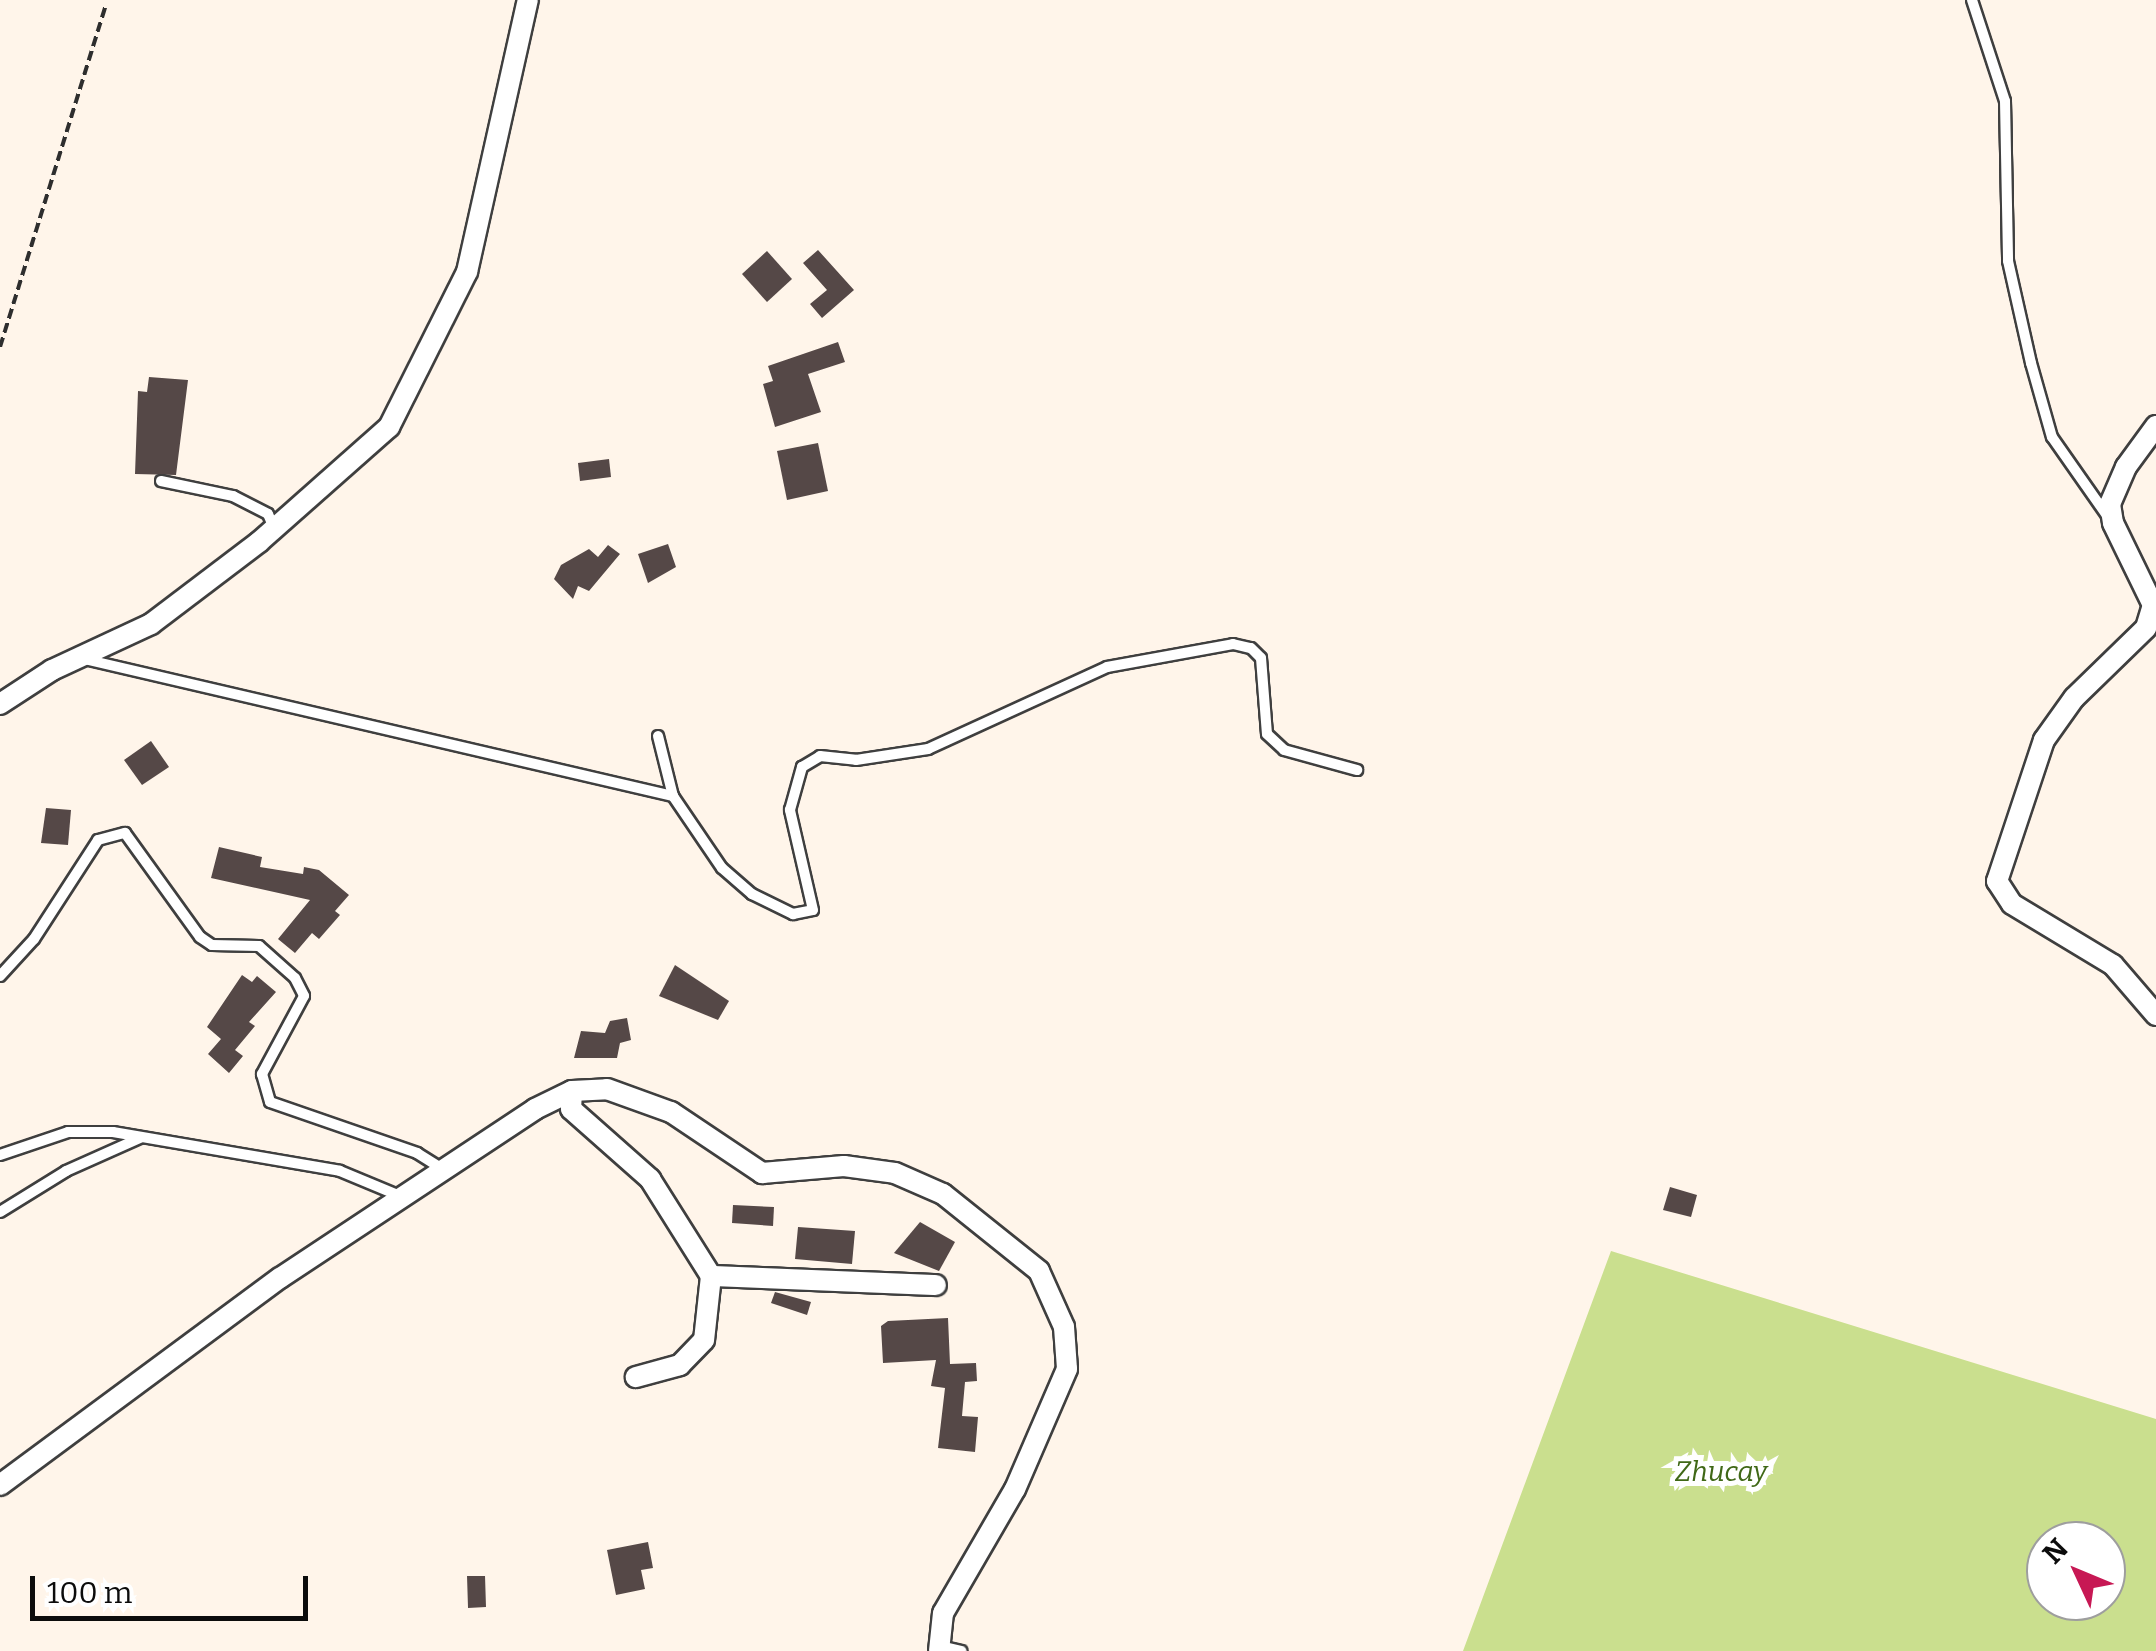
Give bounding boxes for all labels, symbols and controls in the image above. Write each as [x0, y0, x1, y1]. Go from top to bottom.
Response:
park label: Zhucay [1675, 1455, 1767, 1489]
north arrow [2026, 1521, 2126, 1621]
text: N [2036, 1532, 2075, 1570]
scale bar [35, 1556, 312, 1618]
text: 100 m [47, 1575, 132, 1611]

